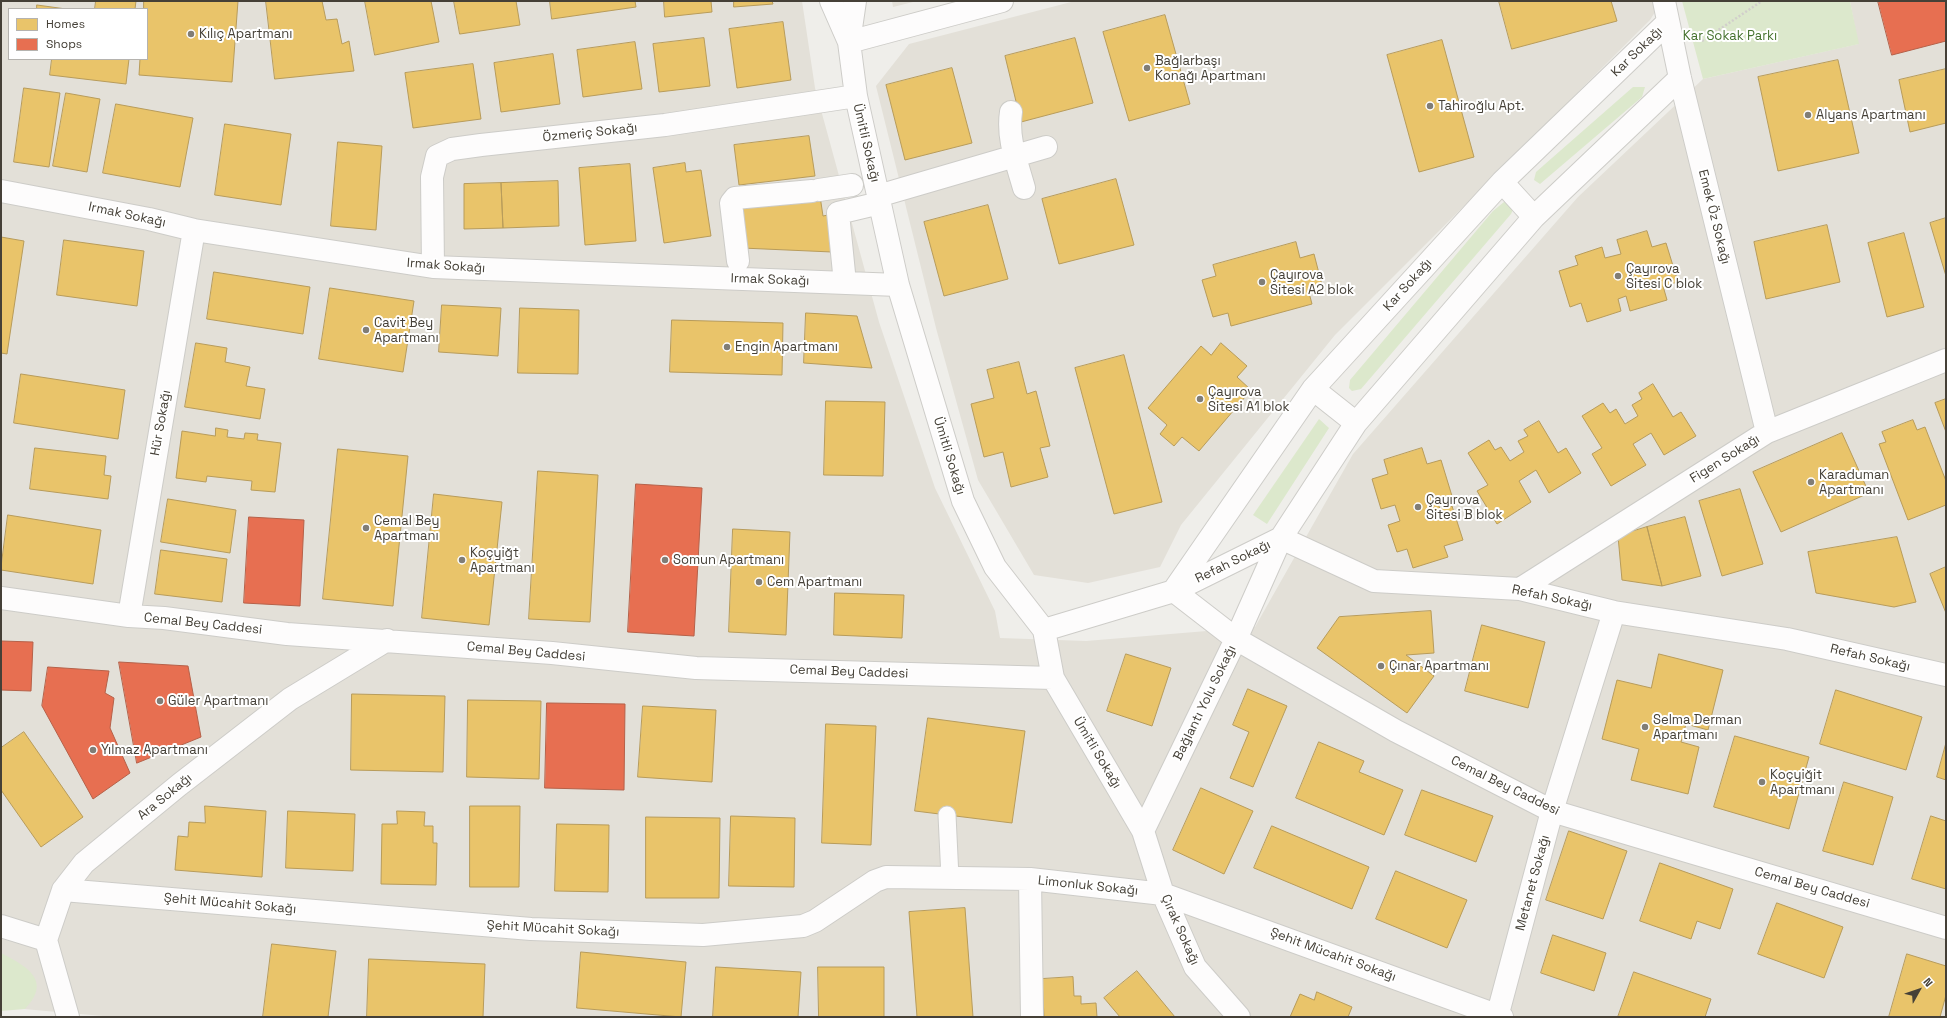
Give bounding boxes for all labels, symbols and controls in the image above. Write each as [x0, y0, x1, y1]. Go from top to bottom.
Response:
legend [8, 8, 148, 60]
text: Homes [46, 16, 85, 32]
street label: Kar Sokağı [1608, 24, 1666, 80]
place label: Kılıç Apartmanı [199, 26, 292, 42]
park label: Kar Sokak Parkı [1683, 28, 1777, 44]
marker: Kılıç Apartmanı [186, 29, 196, 39]
text: Shops [46, 36, 82, 52]
place label: Bağlarbaşı Konağı Apartmanı [1155, 53, 1266, 84]
marker: Bağlarbaşı Konağı Apartmanı [1142, 63, 1152, 73]
place label: Tahiroğlu Apt. [1438, 98, 1524, 114]
marker: Tahiroğlu Apt. [1425, 101, 1435, 111]
street label: Ümitli Sokağı [849, 102, 883, 184]
place label: Alyans Apartmanı [1816, 107, 1926, 123]
marker: Alyans Apartmanı [1803, 110, 1813, 120]
street label: Özmeriç Sokağı [542, 120, 638, 146]
street label: Emek Öz Sokağı [1695, 168, 1733, 266]
street label: Irmak Sokağı [87, 199, 167, 231]
street label: Irmak Sokağı [406, 255, 486, 277]
street label: Kar Sokağı [1380, 256, 1436, 314]
place label: Çayırova Sitesi C blok [1626, 261, 1702, 292]
place label: Çayırova Sitesi A2 blok [1270, 267, 1354, 298]
street label: Irmak Sokağı [730, 271, 810, 289]
marker: Çayırova Sitesi C blok [1613, 271, 1623, 281]
marker: Çayırova Sitesi A2 blok [1257, 277, 1267, 287]
place label: Cavit Bey Apartmanı [374, 315, 439, 346]
marker: Cavit Bey Apartmanı [361, 325, 371, 335]
place label: Engin Apartmanı [735, 339, 838, 355]
marker: Engin Apartmanı [722, 342, 732, 352]
place label: Çayırova Sitesi A1 blok [1208, 384, 1290, 415]
street label: Hür Sokağı [148, 389, 174, 457]
marker: Çayırova Sitesi A1 blok [1195, 394, 1205, 404]
street label: Ümitli Sokağı [930, 415, 968, 497]
street label: Figen Sokağı [1687, 431, 1763, 487]
place label: Karaduman Apartmanı [1819, 467, 1889, 498]
marker: Karaduman Apartmanı [1806, 477, 1816, 487]
place label: Çayırova Sitesi B blok [1426, 492, 1502, 523]
marker: Çayırova Sitesi B blok [1413, 502, 1423, 512]
place label: Cemal Bey Apartmanı [374, 513, 439, 544]
marker: Cemal Bey Apartmanı [361, 523, 371, 533]
street label: Refah Sokağı [1193, 537, 1273, 587]
place label: Koçyiğt Apartmanı [470, 545, 535, 576]
place label: Somun Apartmanı [673, 552, 784, 568]
marker: Koçyiğt Apartmanı [457, 555, 467, 565]
marker: Somun Apartmanı [660, 555, 670, 565]
place label: Cem Apartmanı [767, 574, 862, 590]
marker: Cem Apartmanı [754, 577, 764, 587]
street label: Refah Sokağı [1510, 582, 1594, 614]
street label: Cemal Bey Caddesi [143, 610, 263, 638]
street label: Cemal Bey Caddesi [466, 639, 586, 665]
street label: Refah Sokağı [1828, 641, 1912, 675]
street label: Bağlantı Yolu Sokağı [1170, 643, 1240, 763]
place label: Çınar Apartmanı [1389, 658, 1489, 674]
marker: Çınar Apartmanı [1376, 661, 1386, 671]
street label: Cemal Bey Caddesi [789, 662, 909, 682]
place label: Güler Apartmanı [168, 693, 268, 709]
marker: Güler Apartmanı [155, 696, 165, 706]
place label: Selma Derman Apartmanı [1653, 712, 1742, 743]
street label: Ümitli Sokağı [1070, 715, 1124, 791]
marker: Selma Derman Apartmanı [1640, 722, 1650, 732]
place label: Yılmaz Apartmanı [101, 742, 208, 758]
marker: Yılmaz Apartmanı [88, 745, 98, 755]
street label: Cemal Bey Caddesi [1448, 753, 1562, 819]
place label: Koçyiğit Apartmanı [1770, 767, 1835, 798]
street label: Ara Sokağı [135, 770, 195, 824]
marker: Koçyiğit Apartmanı [1757, 777, 1767, 787]
street label: Metanet Sokağı [1513, 833, 1553, 933]
street label: Cemal Bey Caddesi [1753, 864, 1871, 912]
street label: Limonluk Sokağı [1037, 873, 1139, 899]
street label: Şehit Mücahit Sokağı [163, 890, 297, 918]
street label: Çırak Sokağı [1157, 892, 1203, 968]
street label: Şehit Mücahit Sokağı [486, 918, 620, 940]
street label: Şehit Mücahit Sokağı [1268, 925, 1398, 985]
north arrow [1899, 970, 1939, 1010]
text: N [1920, 975, 1936, 990]

